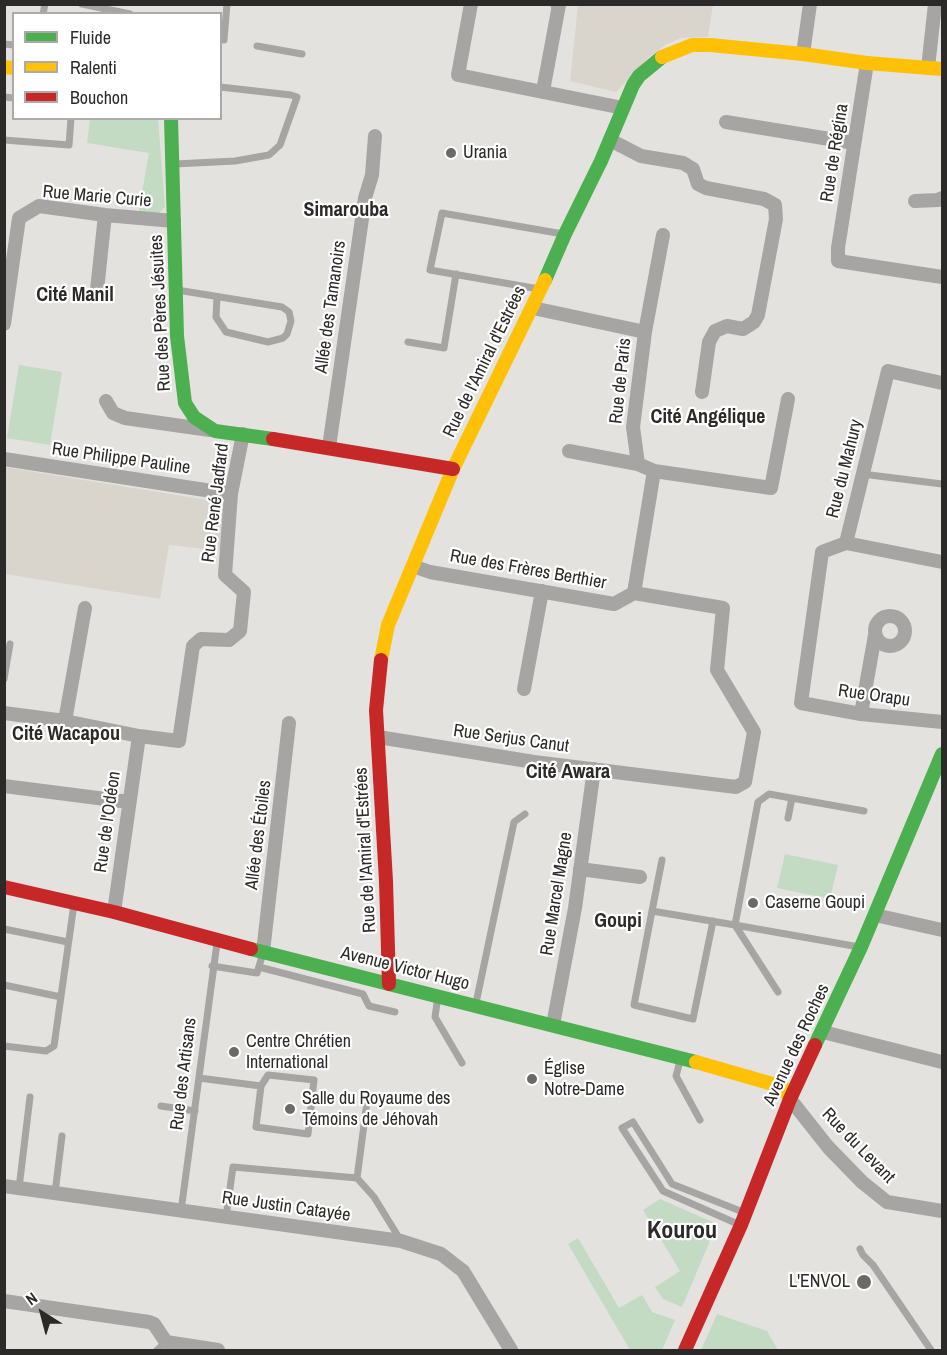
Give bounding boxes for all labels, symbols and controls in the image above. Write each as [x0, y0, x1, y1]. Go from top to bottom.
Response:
legend [12, 12, 222, 120]
text: Fluide [70, 25, 111, 50]
text: Ralenti [70, 55, 117, 80]
text: Bouchon [70, 85, 128, 110]
street label: Rue de Régina [817, 102, 853, 204]
place label: Urania [463, 142, 507, 164]
marker: Urania [444, 146, 458, 160]
street label: Rue Marie Curie [42, 181, 152, 213]
district label: Simarouba [304, 199, 388, 223]
street label: Rue des Pères Jésuites [146, 234, 176, 392]
street label: Allée des Tamanoirs [311, 239, 351, 375]
street label: Rue de l'Amiral d'Estrées [439, 283, 531, 441]
district label: Cité Manil [36, 284, 114, 308]
street label: Rue de Paris [606, 337, 636, 425]
district label: Cité Angélique [651, 406, 765, 430]
street label: Rue du Mahury [822, 417, 868, 521]
street label: Rue Philippe Pauline [50, 439, 192, 479]
street label: Rue René Jadfard [198, 442, 234, 564]
street label: Rue des Frères Berthier [448, 546, 608, 594]
street label: Rue Orapu [837, 680, 911, 712]
street label: Rue Serjus Canut [452, 720, 570, 758]
district label: Cité Wacapou [12, 723, 120, 747]
district label: Cité Awara [526, 761, 610, 785]
street label: Rue de l'Amiral d'Estrées [351, 767, 381, 933]
street label: Rue de l'Odéon [90, 770, 126, 874]
street label: Allée des Étoiles [242, 779, 276, 891]
street label: Rue Marcel Magne [537, 831, 577, 957]
place label: Caserne Goupi [765, 892, 865, 914]
marker: Caserne Goupi [746, 896, 760, 910]
district label: Goupi [594, 910, 642, 934]
street label: Avenue Victor Hugo [339, 943, 471, 995]
street label: Avenue des Roches [759, 981, 835, 1109]
street label: Rue des Artisans [166, 1016, 202, 1132]
place label: Centre Chrétien International [246, 1031, 351, 1074]
marker: Centre Chrétien International [227, 1045, 241, 1059]
place label: Église Notre-Dame [544, 1058, 624, 1100]
marker: Église Notre-Dame [525, 1072, 539, 1086]
place label: Salle du Royaume des Témoins de Jéhovah [302, 1088, 450, 1130]
marker: Salle du Royaume des Témoins de Jéhovah [283, 1102, 297, 1116]
street label: Rue du Levant [817, 1104, 899, 1188]
street label: Rue Justin Catayée [220, 1187, 352, 1227]
district label: Kourou [647, 1218, 717, 1246]
place label: L'ENVOL [789, 1271, 850, 1293]
marker: L'ENVOL [855, 1273, 873, 1291]
north arrow [12, 1283, 72, 1343]
text: N [21, 1287, 42, 1310]

